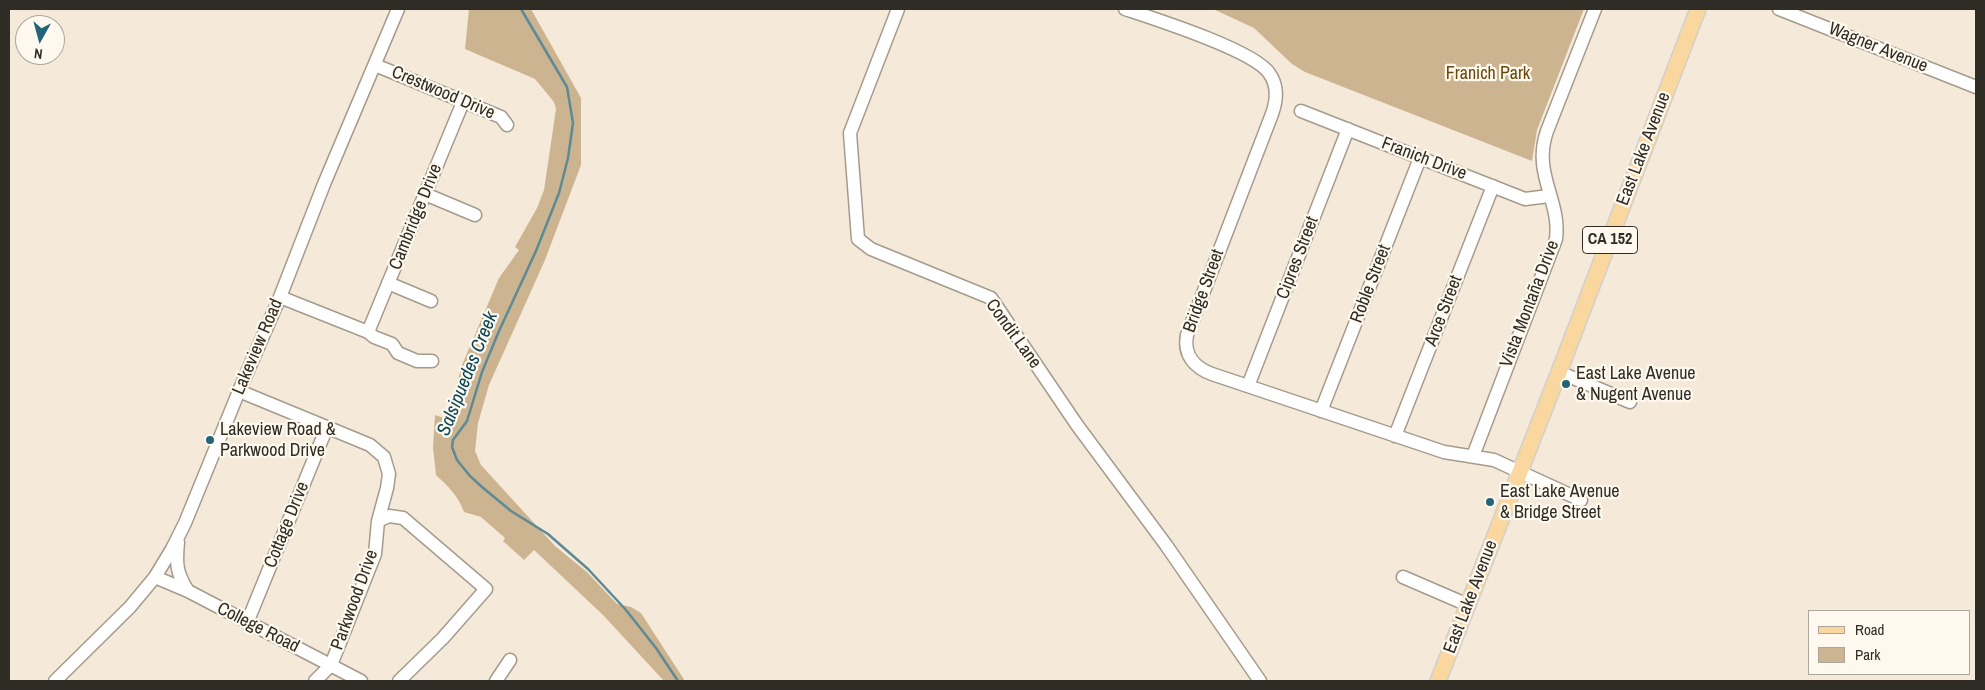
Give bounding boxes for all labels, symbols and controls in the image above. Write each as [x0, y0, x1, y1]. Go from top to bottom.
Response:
north arrow [15, 15, 65, 65]
street label: Wagner Avenue [1825, 18, 1931, 78]
text: N [33, 44, 44, 63]
street label: Crestwood Drive [388, 62, 498, 124]
park label: Franich Park [1446, 63, 1530, 85]
street label: East Lake Avenue [1612, 89, 1676, 209]
street label: Franich Drive [1378, 133, 1470, 185]
street label: Cambridge Drive [385, 161, 447, 273]
street label: Cipres Street [1272, 214, 1324, 302]
road number: CA 152 [1582, 226, 1638, 254]
street label: Vista Montaña Drive [1496, 237, 1564, 371]
street label: Roble Street [1346, 242, 1396, 326]
street label: Bridge Street [1179, 246, 1229, 336]
street label: Arce Street [1421, 273, 1467, 349]
street label: Condit Lane [981, 295, 1045, 373]
street label: Lakeview Road [228, 296, 288, 398]
water label: Salsipuedes Creek [433, 309, 503, 439]
place label: East Lake Avenue & Nugent Avenue [1576, 363, 1696, 406]
marker: East Lake Avenue & Nugent Avenue [1560, 378, 1572, 390]
place label: Lakeview Road & Parkwood Drive [220, 419, 336, 462]
marker: Lakeview Road & Parkwood Drive [204, 434, 216, 446]
street label: Cottage Drive [260, 479, 314, 571]
place label: East Lake Avenue & Bridge Street [1500, 481, 1620, 524]
marker: East Lake Avenue & Bridge Street [1484, 496, 1496, 508]
street label: East Lake Avenue [1439, 537, 1503, 657]
street label: Parkwood Drive [327, 547, 383, 653]
street label: College Road [213, 598, 303, 658]
legend [1808, 610, 1970, 675]
text: Road [1855, 619, 1884, 640]
text: Park [1855, 644, 1880, 665]

